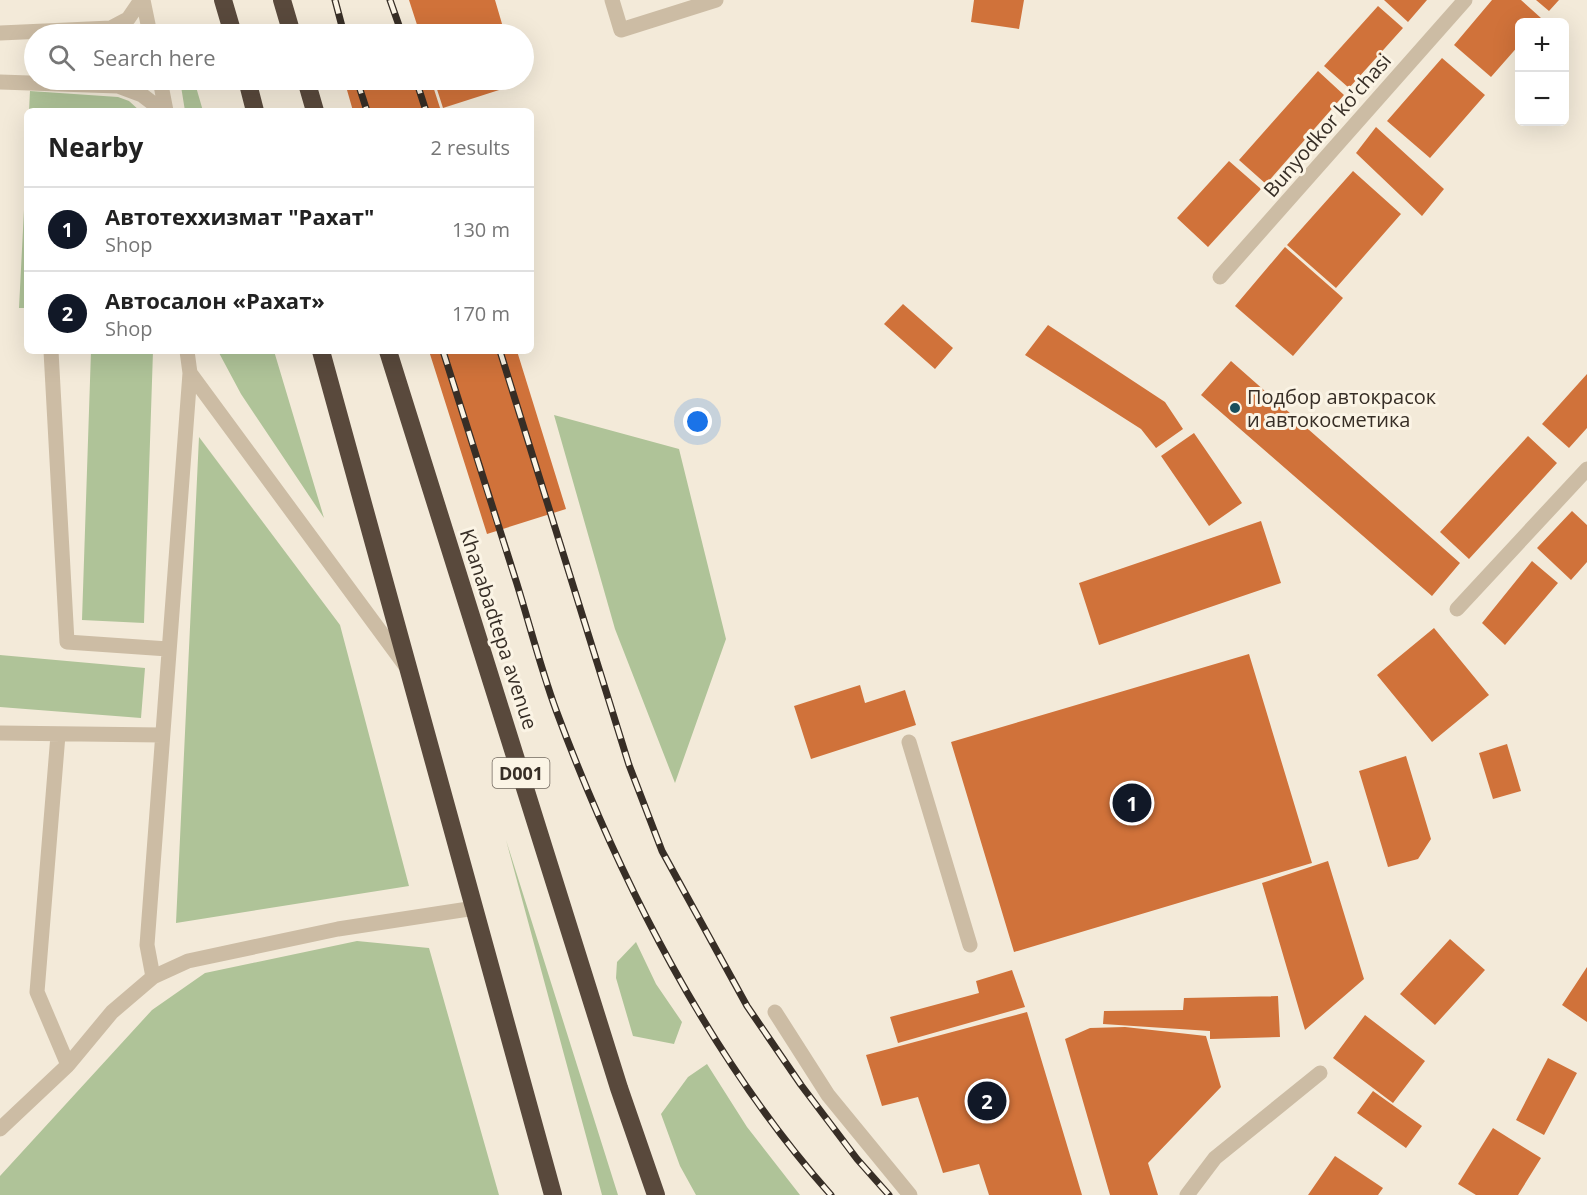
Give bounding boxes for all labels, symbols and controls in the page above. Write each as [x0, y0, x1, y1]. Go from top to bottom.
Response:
map controls [1515, 18, 1569, 126]
button: + [1515, 18, 1569, 72]
search box [24, 24, 534, 90]
icon: search [45, 41, 78, 74]
text: Search here [93, 42, 216, 72]
street label: Bunyodkor ko'chasi [1257, 47, 1397, 203]
button: − [1515, 72, 1569, 126]
text: Nearby [48, 129, 143, 165]
text: 2 results [430, 134, 510, 161]
text: Автотеххизмат "Рахат" [105, 201, 374, 231]
text: 1 [62, 216, 73, 243]
text: 130 m [452, 216, 510, 243]
text: Shop [105, 231, 153, 258]
text: Автосалон «Рахат» [105, 285, 325, 315]
text: 2 [62, 300, 73, 327]
text: 170 m [452, 300, 510, 327]
text: Shop [105, 315, 153, 342]
place label: Подбор автокрасок и автокосметика [1247, 383, 1437, 433]
marker: Подбор автокрасок и автокосметика [1228, 401, 1242, 415]
your location [683, 407, 712, 436]
street label: Khanabadtepa avenue [454, 525, 544, 733]
road number: D001 [492, 758, 550, 788]
pin: 1 [1112, 780, 1152, 826]
pin: 2 [968, 1078, 1006, 1124]

